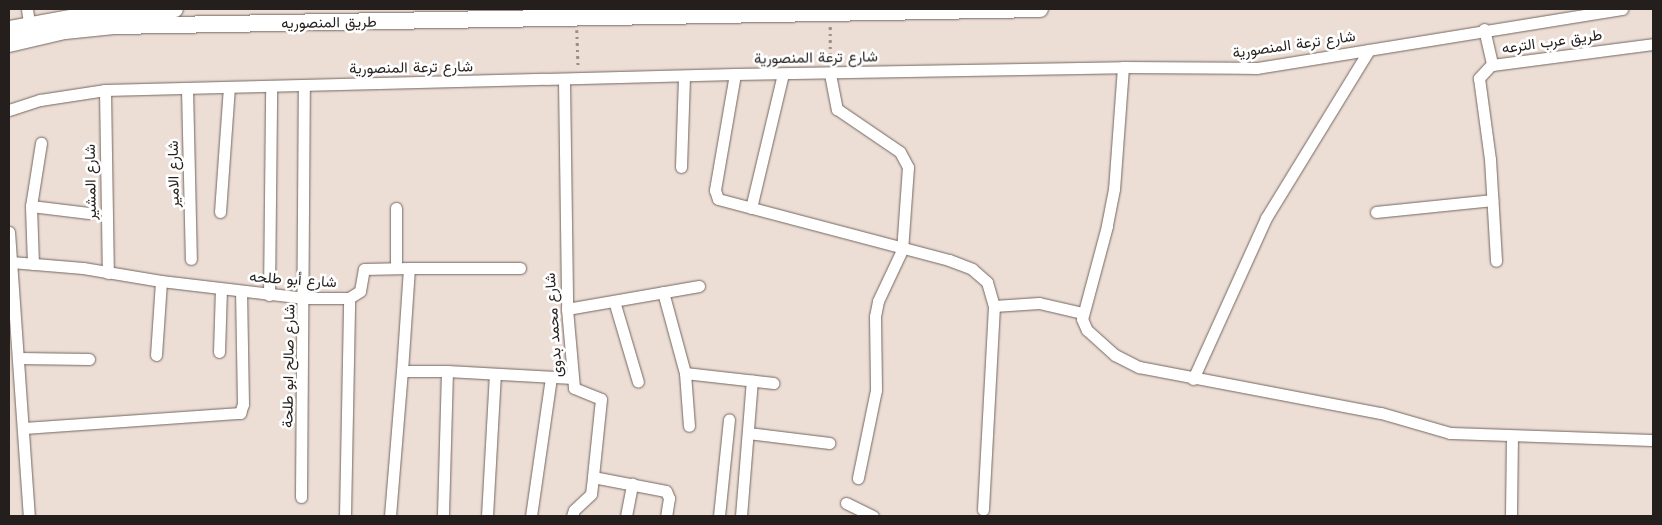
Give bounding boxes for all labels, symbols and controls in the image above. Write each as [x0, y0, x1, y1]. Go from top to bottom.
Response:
street label: طريق المنصوريه [281, 13, 377, 33]
street label: طريق عرب الترعه [1501, 26, 1603, 58]
street label: شارع ترعة المنصورية [1231, 27, 1357, 63]
street label: شارع ترعة المنصورية [754, 48, 878, 68]
street label: شارع ترعة المنصورية [349, 58, 473, 78]
street label: شارع الامير [164, 140, 184, 208]
street label: شارع المشير [81, 144, 101, 220]
street label: شارع أبو طلحه [249, 268, 337, 292]
street label: شارع محمد بدوى [541, 272, 567, 378]
street label: شارع صالح ابو طلحة [279, 304, 299, 428]

